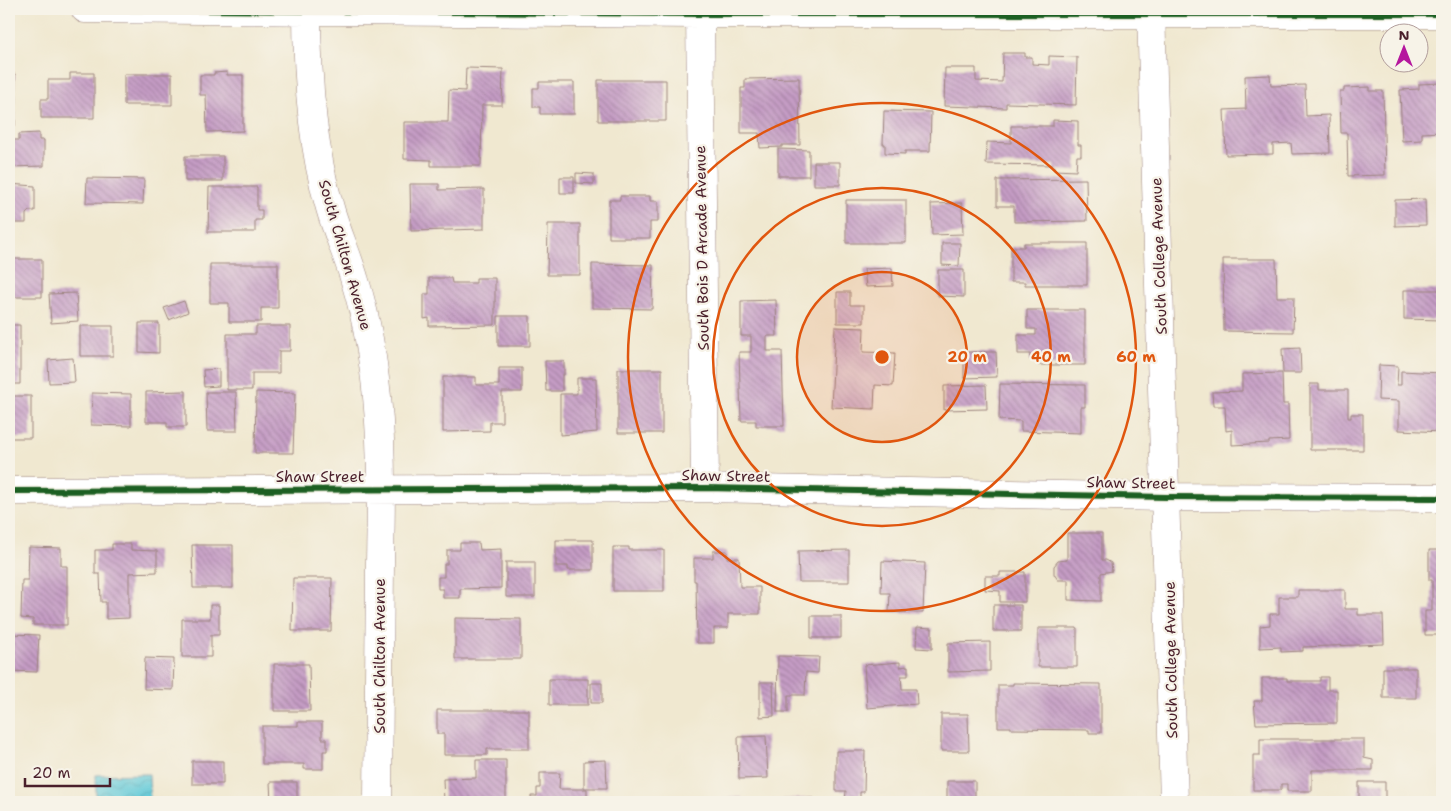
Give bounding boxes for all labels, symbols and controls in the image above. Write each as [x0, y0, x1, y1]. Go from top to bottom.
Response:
north arrow [1378, 22, 1428, 72]
text: N [1398, 26, 1410, 44]
street label: South Bois D Arcade Avenue [690, 145, 714, 351]
street label: South Chilton Avenue [314, 177, 376, 333]
street label: South College Avenue [1146, 177, 1172, 335]
text: 20 m [947, 347, 987, 367]
text: 40 m [1031, 347, 1071, 367]
text: 60 m [1116, 347, 1156, 367]
centre of rings [873, 348, 891, 366]
street label: Shaw Street [681, 465, 771, 487]
street label: Shaw Street [276, 467, 364, 487]
street label: Shaw Street [1086, 472, 1176, 494]
street label: South Chilton Avenue [370, 578, 390, 734]
street label: South College Avenue [1160, 581, 1182, 739]
scale bar [25, 756, 110, 788]
text: 20 m [32, 763, 71, 783]

